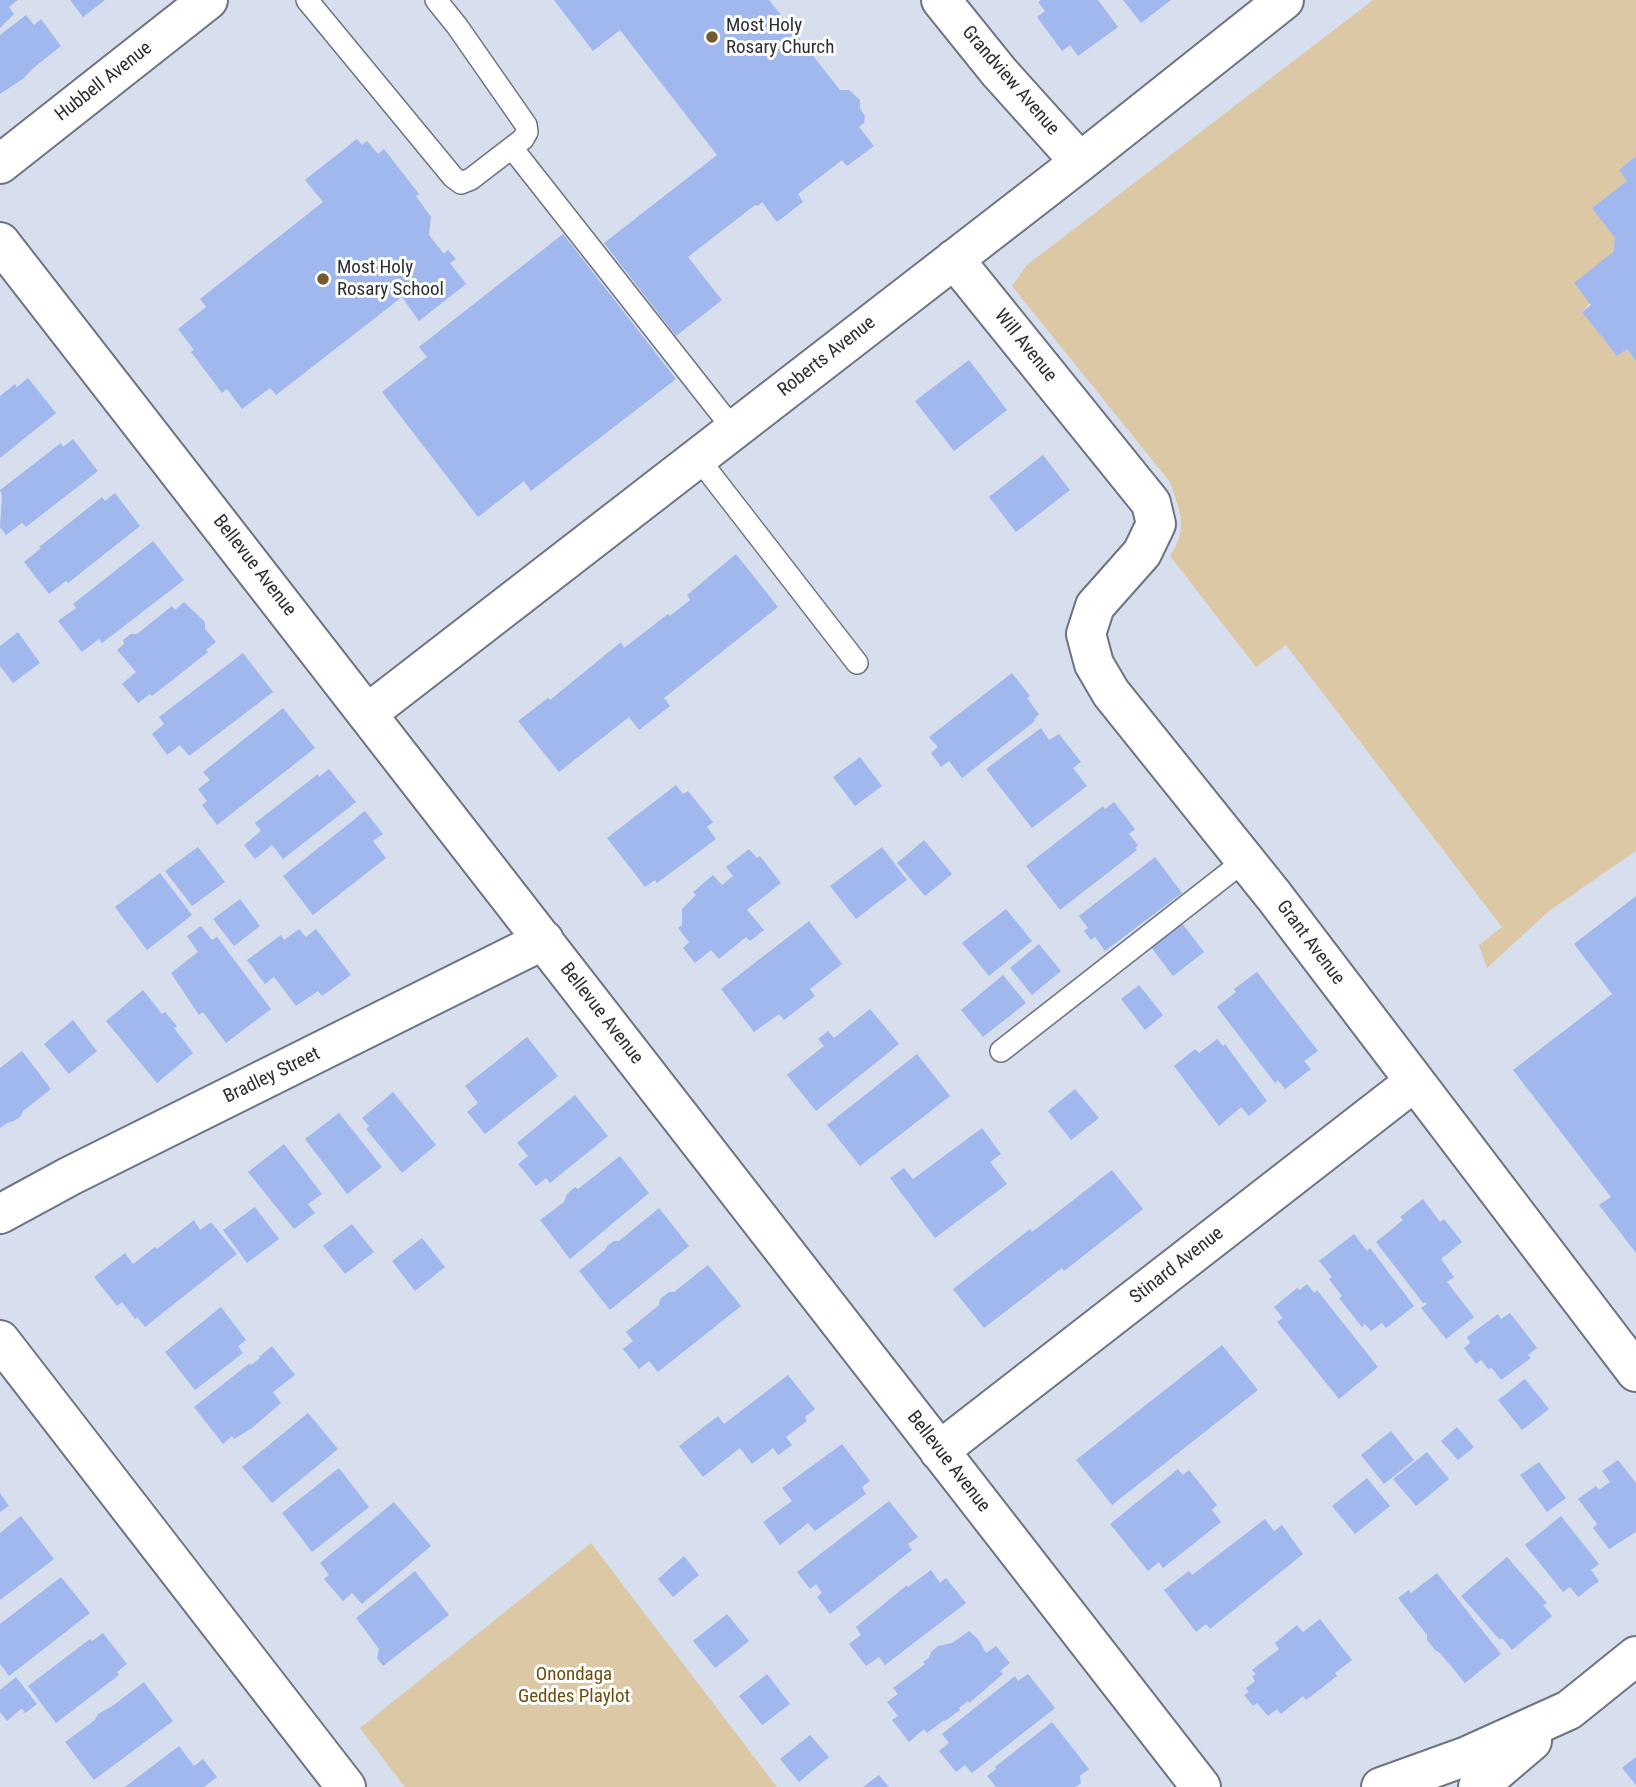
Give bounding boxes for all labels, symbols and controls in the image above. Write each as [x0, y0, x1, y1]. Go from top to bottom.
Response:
place label: Most Holy Rosary Church [726, 15, 834, 59]
street label: Grandview Avenue [956, 22, 1064, 140]
marker: Most Holy Rosary Church [704, 29, 720, 45]
street label: Hubbell Avenue [51, 37, 157, 127]
place label: Most Holy Rosary School [337, 257, 444, 301]
marker: Most Holy Rosary School [315, 271, 331, 287]
street label: Will Avenue [989, 305, 1061, 387]
street label: Roberts Avenue [774, 312, 880, 402]
street label: Bellevue Avenue [207, 511, 301, 621]
street label: Grant Avenue [1271, 896, 1349, 990]
street label: Bellevue Avenue [554, 959, 648, 1069]
street label: Bradley Street [220, 1043, 324, 1109]
street label: Stinard Avenue [1126, 1222, 1228, 1310]
street label: Bellevue Avenue [901, 1407, 995, 1517]
park label: Onondaga Geddes Playlot [518, 1664, 630, 1708]

